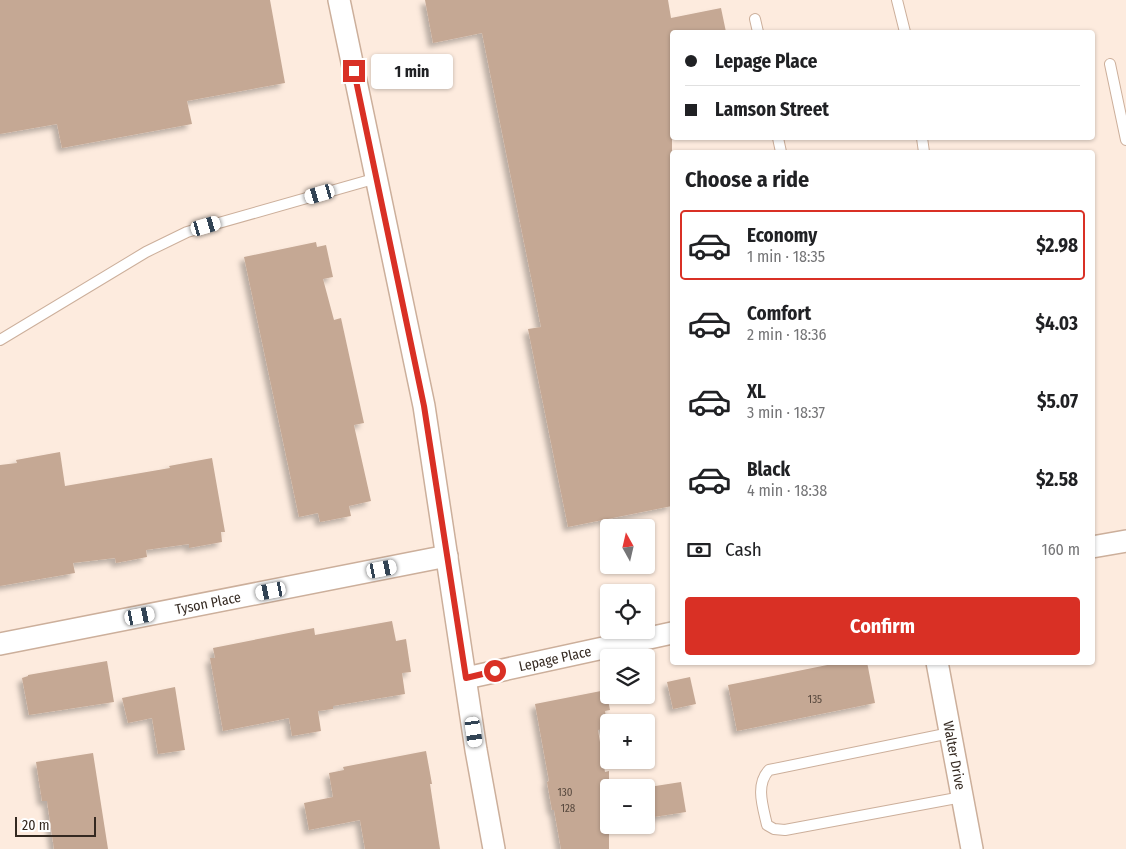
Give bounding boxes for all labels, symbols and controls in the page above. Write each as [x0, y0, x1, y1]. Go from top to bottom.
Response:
text: Lepage Place [715, 50, 817, 73]
callout: 1 min [372, 54, 454, 88]
route end [343, 60, 365, 82]
text: 1 min [395, 62, 429, 81]
text: Lamson Street [715, 98, 829, 121]
text: Choose a ride [685, 166, 809, 193]
car [303, 183, 336, 205]
car [189, 215, 222, 237]
icon: car [687, 223, 732, 268]
text: Economy [747, 224, 817, 247]
text: $2.98 [1036, 234, 1078, 257]
text: 1 min · 18:35 [747, 247, 825, 266]
icon: car [687, 301, 732, 346]
text: Comfort [747, 302, 811, 325]
text: $4.03 [1036, 312, 1078, 335]
text: 2 min · 18:36 [747, 325, 826, 344]
icon: car [687, 379, 732, 424]
text: XL [747, 380, 766, 403]
text: $5.07 [1037, 390, 1078, 413]
text: 3 min · 18:37 [747, 403, 825, 422]
icon: car [687, 457, 732, 502]
text: Black [747, 458, 790, 481]
text: $2.58 [1036, 468, 1078, 491]
text: 4 min · 18:38 [747, 481, 827, 500]
north arrow [600, 519, 655, 574]
map controls [600, 519, 655, 834]
icon: cash [685, 536, 713, 564]
text: Cash [725, 538, 762, 561]
text: 160 m [1041, 540, 1080, 559]
car [365, 559, 398, 579]
car [254, 581, 287, 601]
button: locate [600, 584, 655, 639]
street label: Tyson Place [174, 588, 242, 618]
button: Confirm [685, 597, 1080, 655]
car [123, 606, 156, 626]
street label: Lepage Place [517, 642, 593, 675]
button: layers [600, 649, 655, 704]
route start [484, 660, 506, 682]
house number: 135 [808, 693, 822, 706]
button: + [600, 714, 655, 769]
car [464, 716, 483, 748]
street label: Walter Drive [940, 720, 969, 791]
button: − [600, 779, 655, 834]
house number: 130 [558, 786, 573, 799]
house number: 128 [561, 802, 576, 815]
scale bar [15, 814, 96, 837]
text: 20 m [22, 817, 50, 834]

